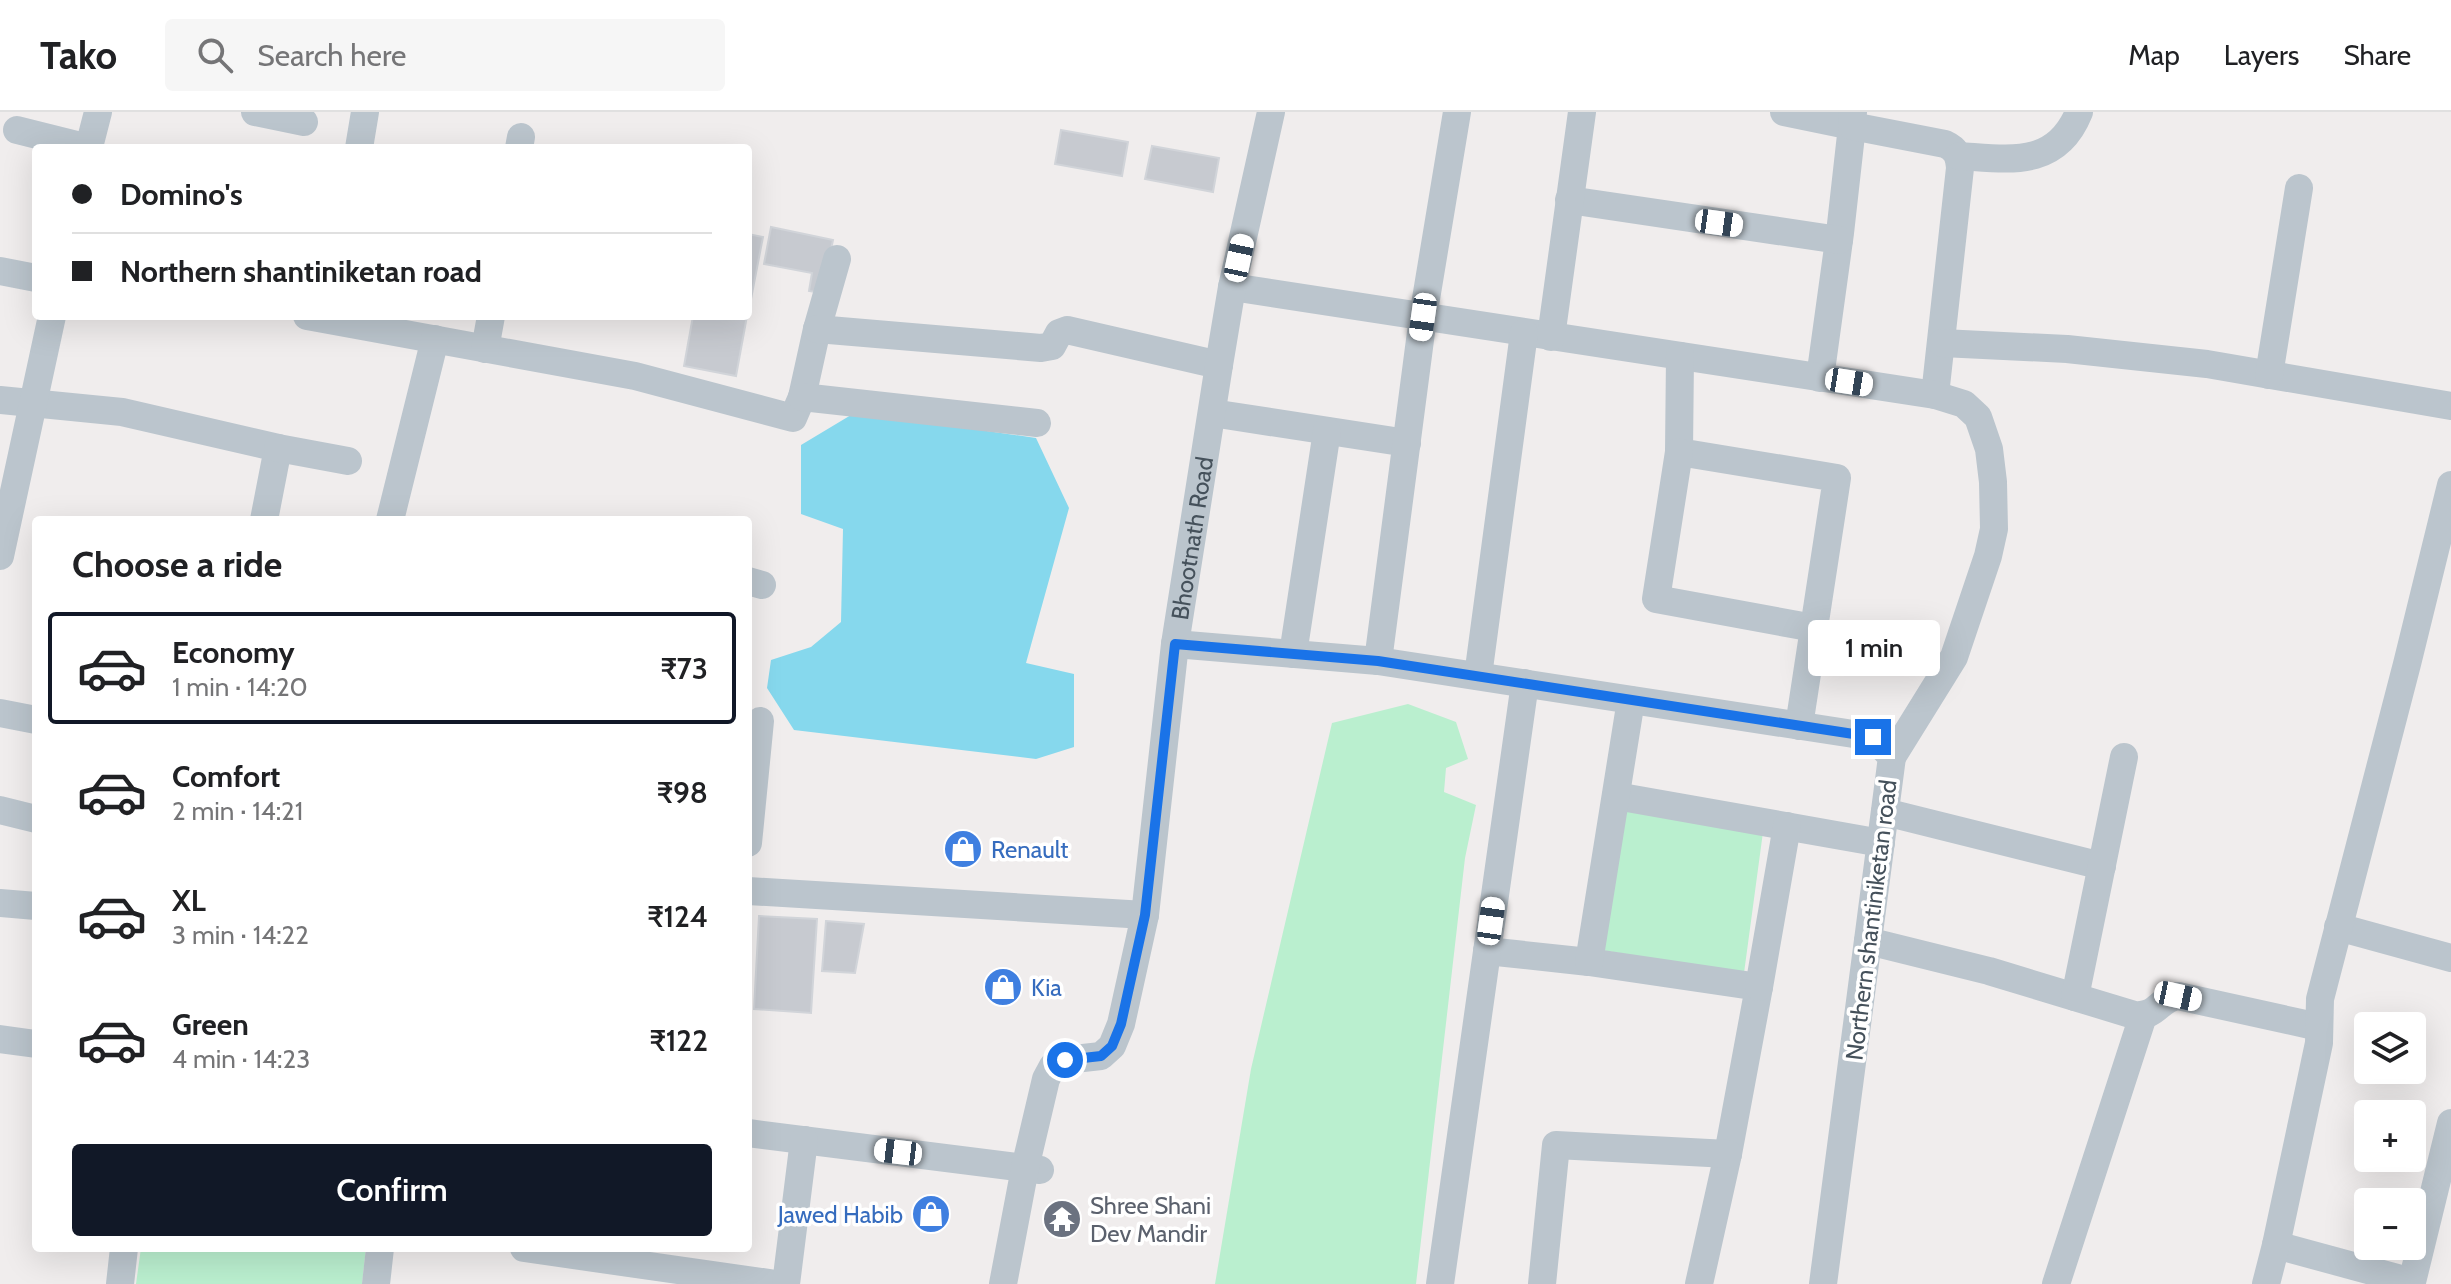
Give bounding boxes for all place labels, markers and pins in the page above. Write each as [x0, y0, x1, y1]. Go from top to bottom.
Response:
shop icon: Renault [942, 828, 984, 870]
place label: Renault [991, 835, 1068, 864]
shop icon: Kia [982, 966, 1024, 1008]
place label: Kia [1031, 973, 1062, 1002]
place label: Shree Shani Dev Mandir [1090, 1191, 1211, 1248]
shop icon: Jawed Habib [910, 1193, 952, 1235]
temple icon: Shree Shani Dev Mandir [1041, 1198, 1083, 1240]
place label: Jawed Habib [777, 1200, 903, 1229]

